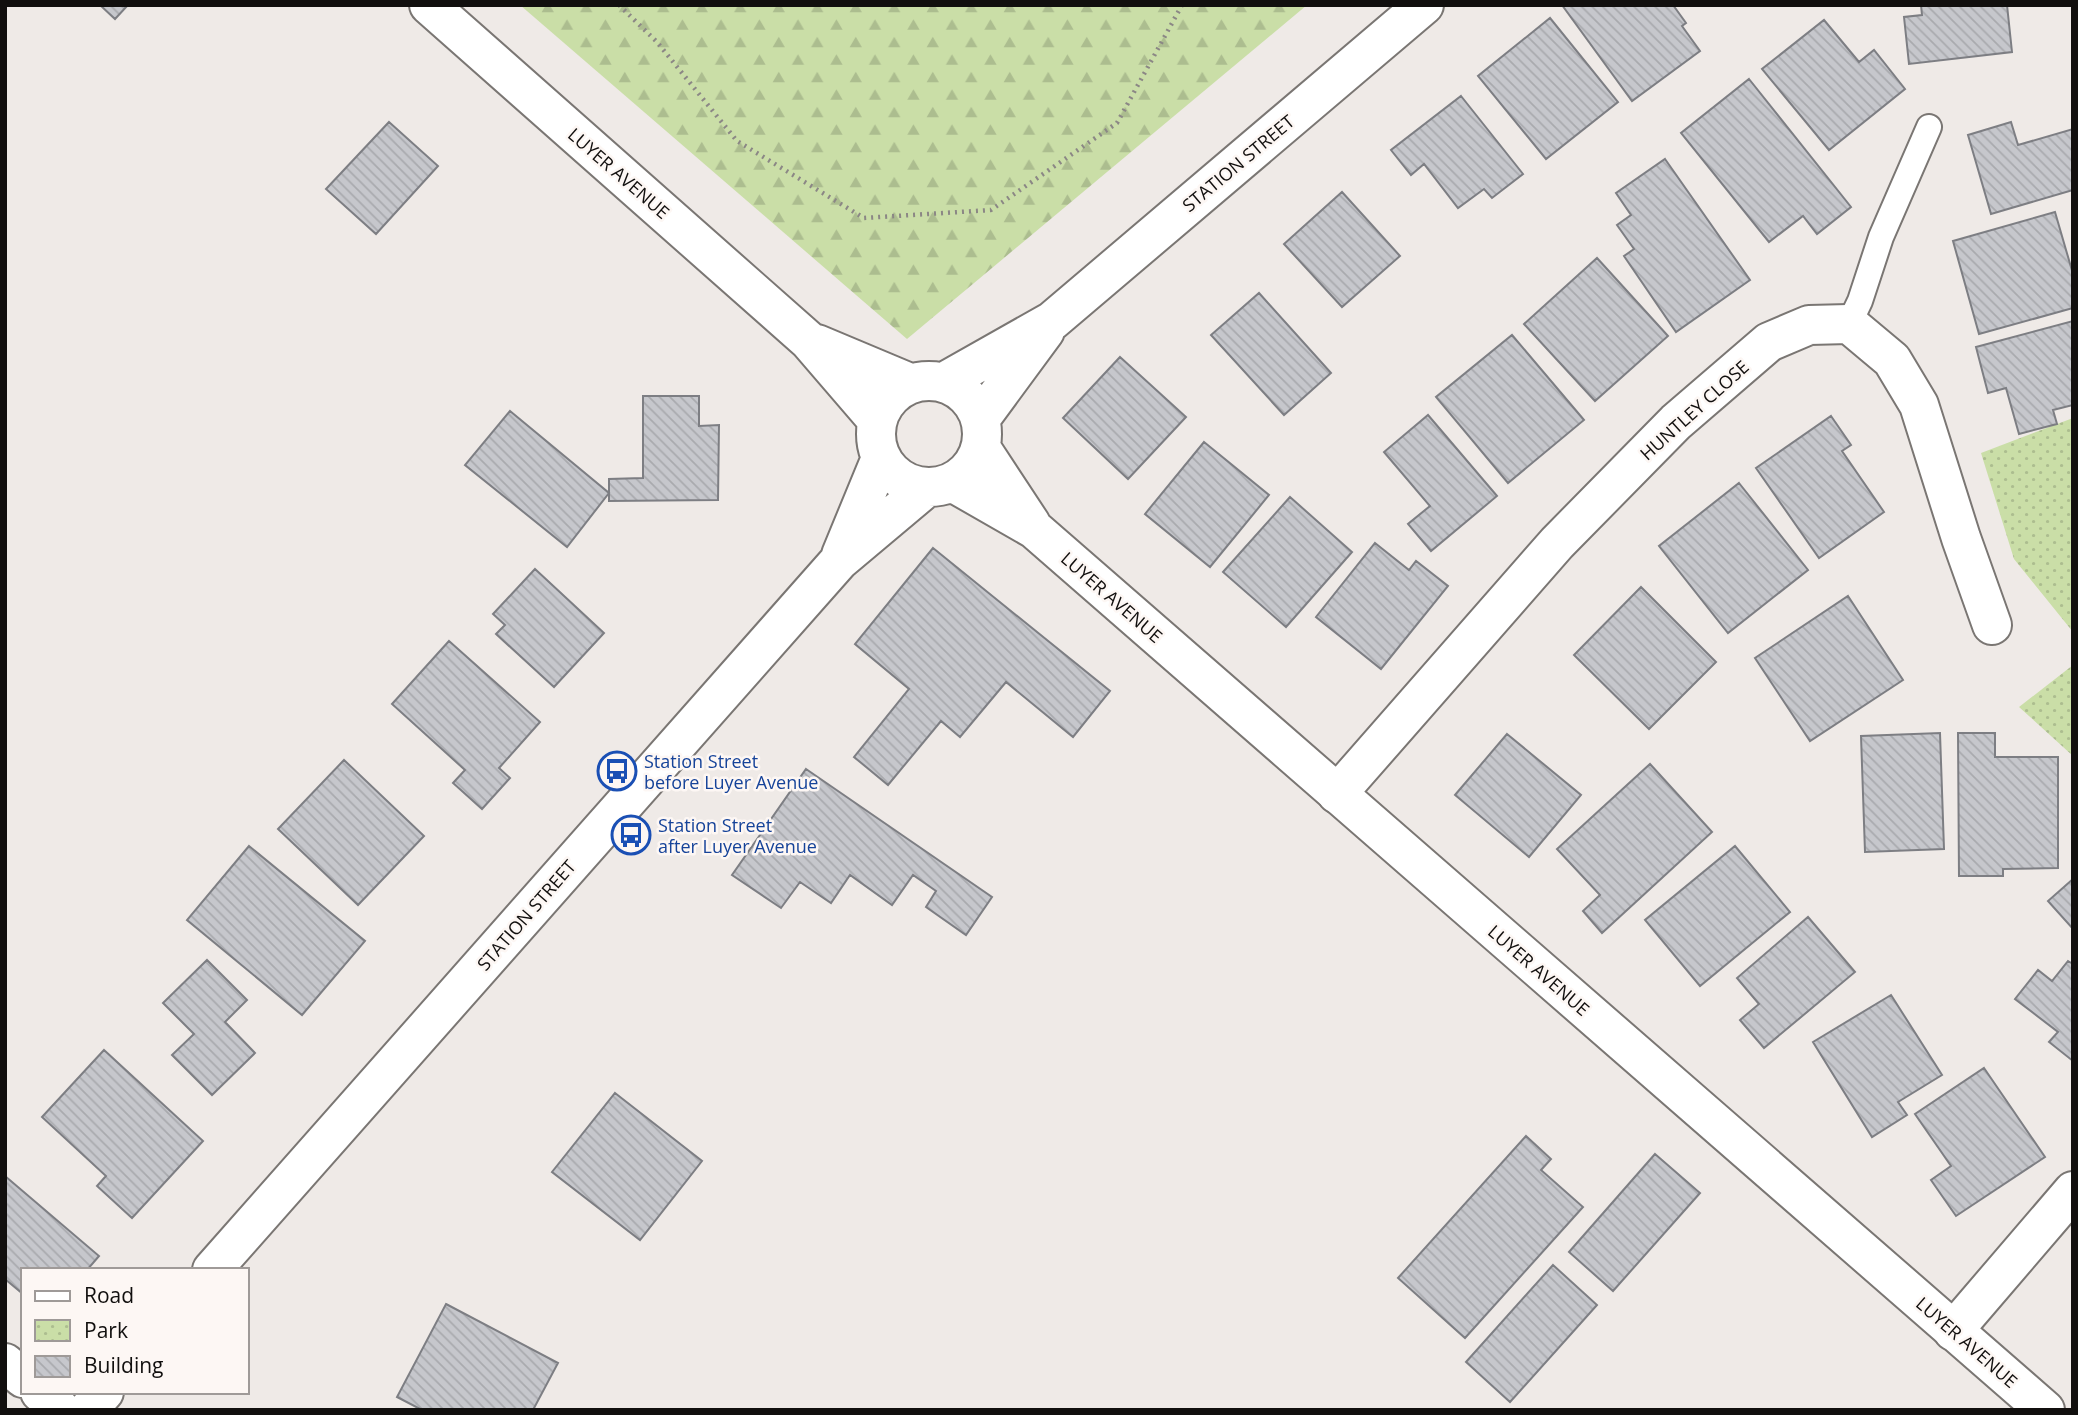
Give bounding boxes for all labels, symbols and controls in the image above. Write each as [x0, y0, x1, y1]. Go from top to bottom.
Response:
street label: STATION STREET [1177, 109, 1299, 217]
street label: LUYER AVENUE [563, 122, 675, 224]
street label: HUNTLEY CLOSE [1634, 355, 1754, 465]
street label: LUYER AVENUE [1056, 546, 1168, 648]
place label: Station Street before Luyer Avenue [644, 749, 818, 794]
bus stop icon: Station Street before Luyer Avenue [596, 750, 638, 792]
place label: Station Street after Luyer Avenue [658, 813, 817, 858]
bus stop icon: Station Street after Luyer Avenue [610, 814, 652, 856]
street label: STATION STREET [471, 855, 581, 975]
street label: LUYER AVENUE [1483, 919, 1595, 1021]
legend [21, 1268, 248, 1394]
text: Road [84, 1281, 134, 1309]
street label: LUYER AVENUE [1911, 1291, 2023, 1393]
text: Park [84, 1316, 128, 1344]
text: Building [84, 1351, 163, 1379]

